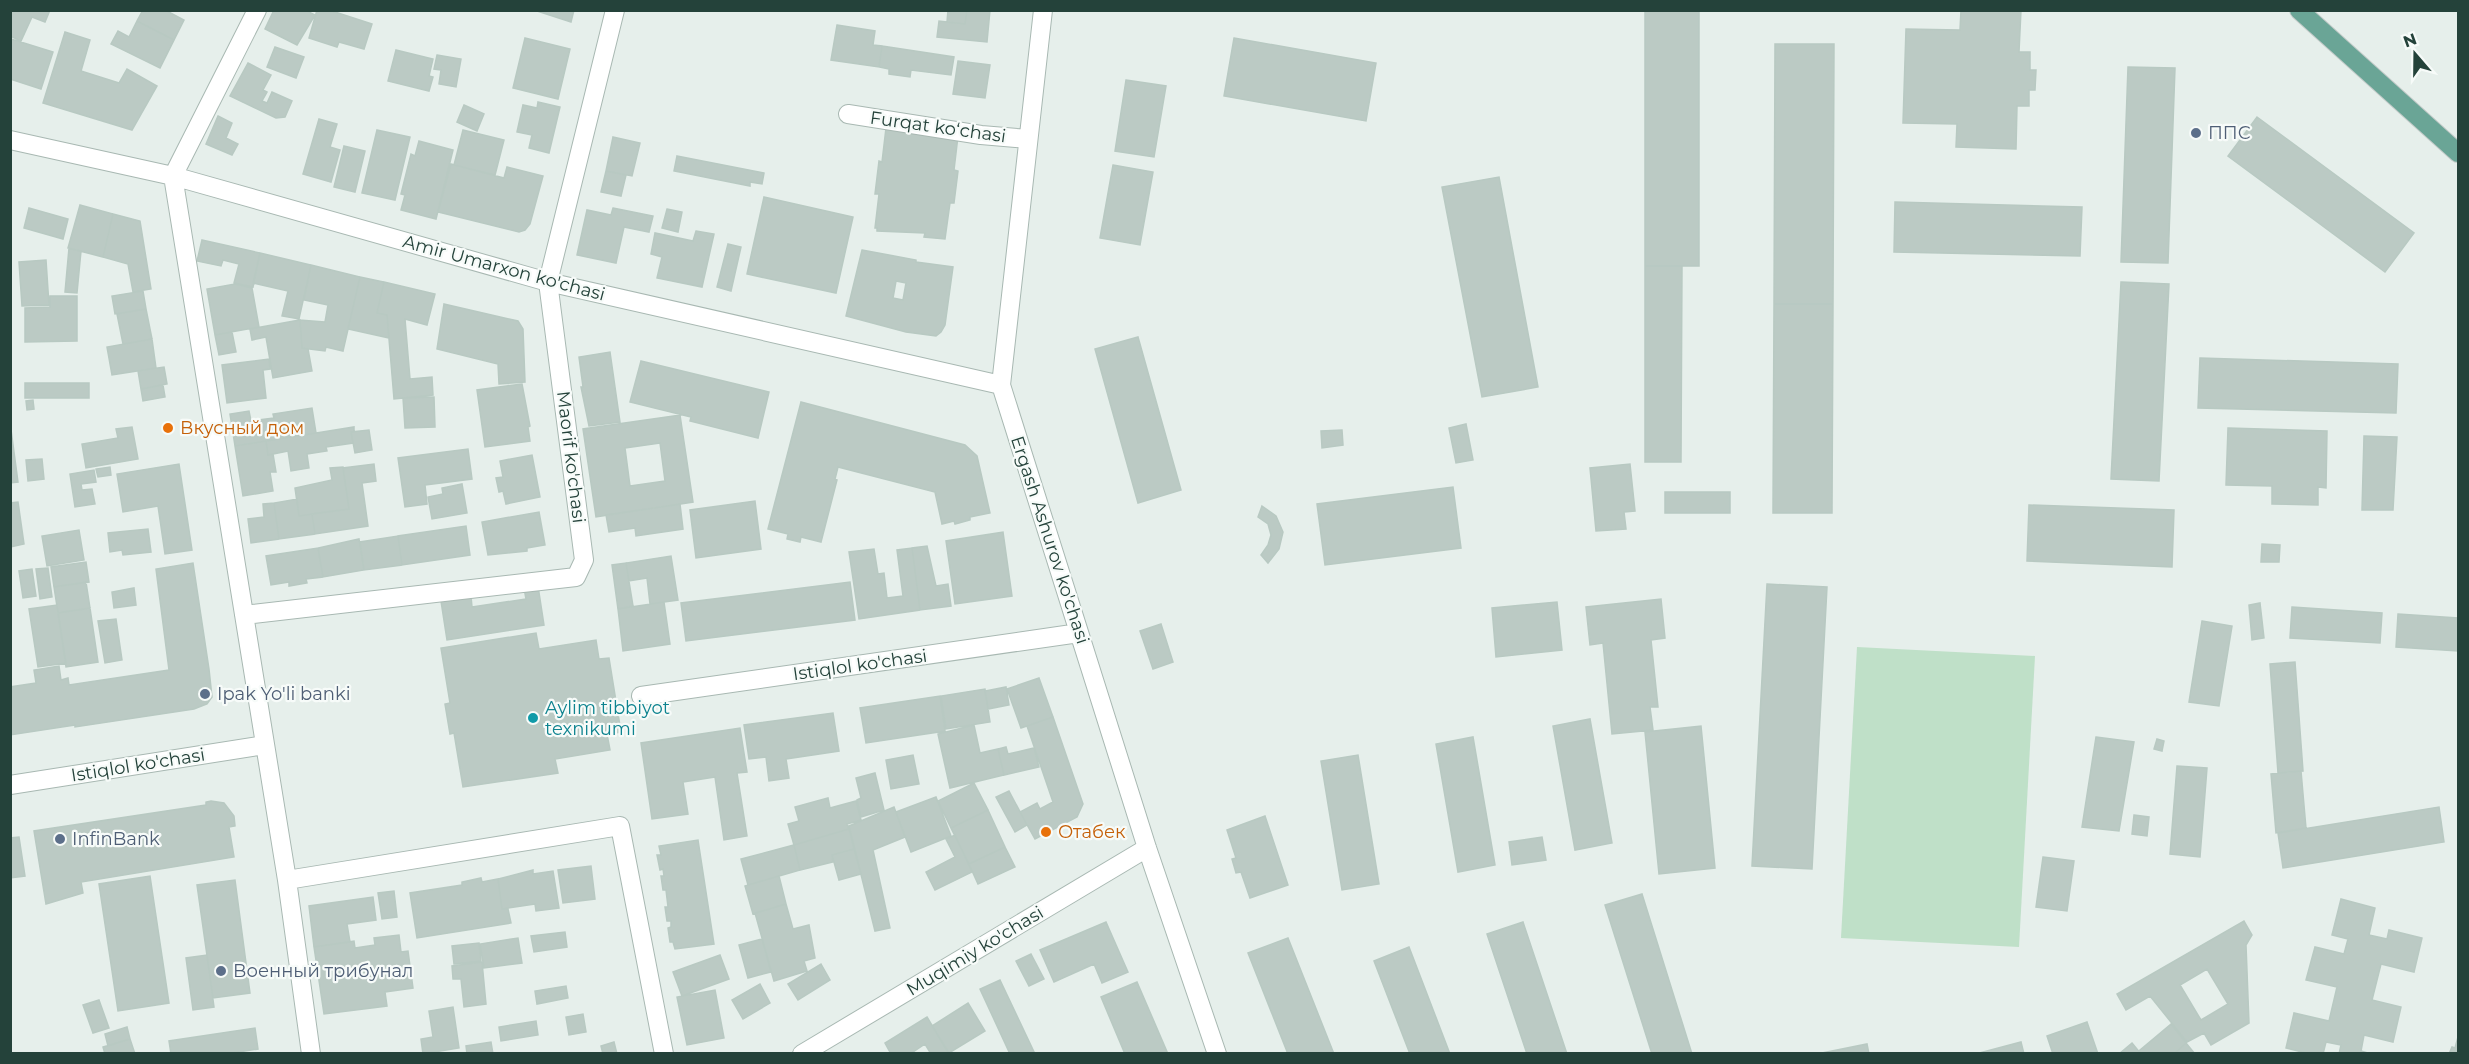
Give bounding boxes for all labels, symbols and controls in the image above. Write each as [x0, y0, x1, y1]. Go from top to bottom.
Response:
north arrow [2385, 24, 2445, 84]
text: N [2401, 29, 2419, 52]
street label: Furqat koʻchasi [869, 107, 1007, 147]
place label: ППС [2208, 122, 2251, 144]
marker: ППС [2189, 126, 2203, 140]
street label: Amir Umarxon ko'chasi [400, 230, 608, 306]
street label: Maorif ko'chasi [552, 390, 590, 524]
place label: Вкусный дом [180, 417, 304, 439]
marker: Вкусный дом [161, 421, 175, 435]
street label: Ergash Ashurov ko'chasi [1006, 433, 1094, 647]
street label: Istiqlol ko'chasi [791, 645, 929, 685]
place label: Ipak Yo'li banki [217, 683, 351, 705]
marker: Ipak Yo'li banki [198, 687, 212, 701]
place label: Aylim tibbiyot texnikumi [545, 697, 670, 740]
marker: Aylim tibbiyot texnikumi [526, 711, 540, 725]
street label: Istiqlol ko'chasi [69, 744, 207, 786]
place label: Отабек [1058, 821, 1126, 843]
marker: Отабек [1039, 825, 1053, 839]
place label: InfinBank [72, 828, 160, 850]
marker: InfinBank [53, 832, 67, 846]
street label: Muqimiy ko'chasi [903, 901, 1047, 1001]
place label: Военный трибунал [233, 960, 414, 982]
marker: Военный трибунал [214, 964, 228, 978]

